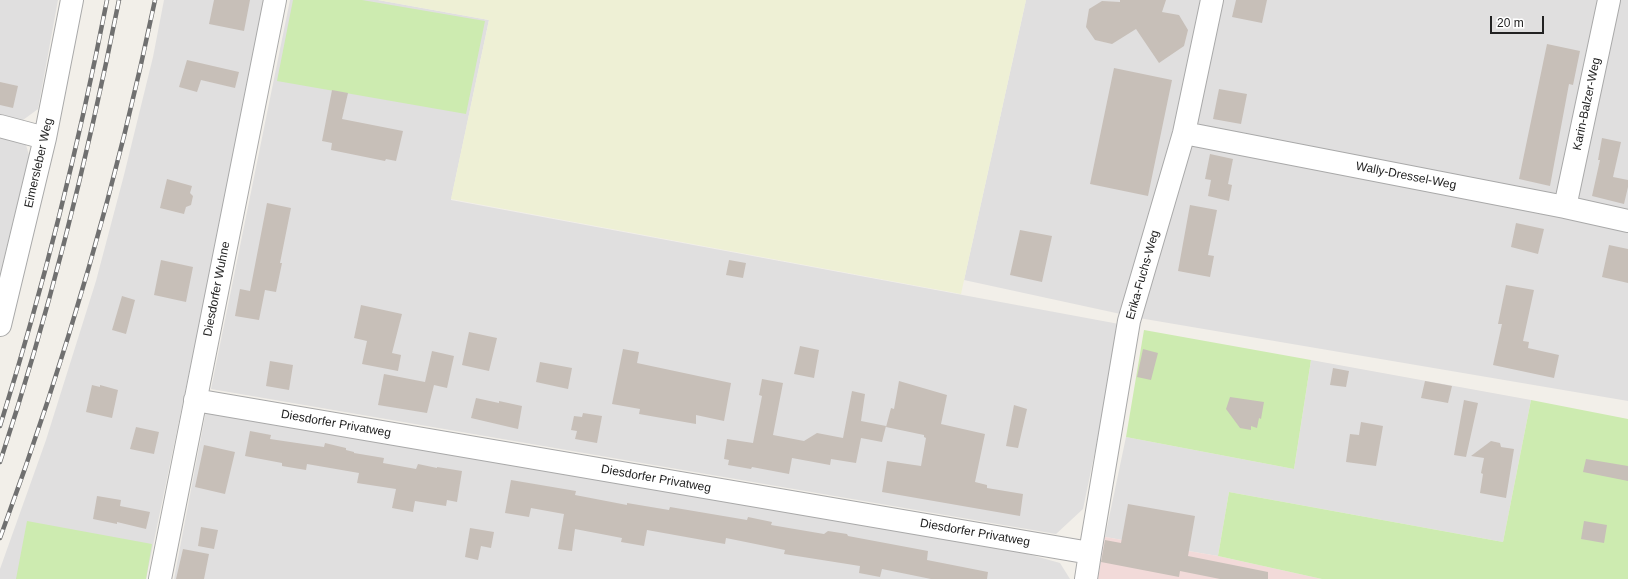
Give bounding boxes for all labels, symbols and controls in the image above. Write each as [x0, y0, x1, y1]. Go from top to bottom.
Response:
scale bar [1492, 8, 1546, 34]
text: 20 m [1497, 16, 1524, 30]
street label: Karin-Balzer-Weg [1570, 56, 1604, 152]
street label: Eimersleber Weg [22, 117, 56, 209]
street label: Wally-Dressel-Weg [1355, 159, 1457, 193]
street label: Erika-Fuchs-Weg [1123, 229, 1163, 321]
street label: Diesdorfer Wuhne [201, 240, 233, 338]
street label: Diesdorfer Privatweg [280, 407, 392, 441]
street label: Diesdorfer Privatweg [600, 462, 712, 496]
street label: Diesdorfer Privatweg [919, 516, 1031, 550]

